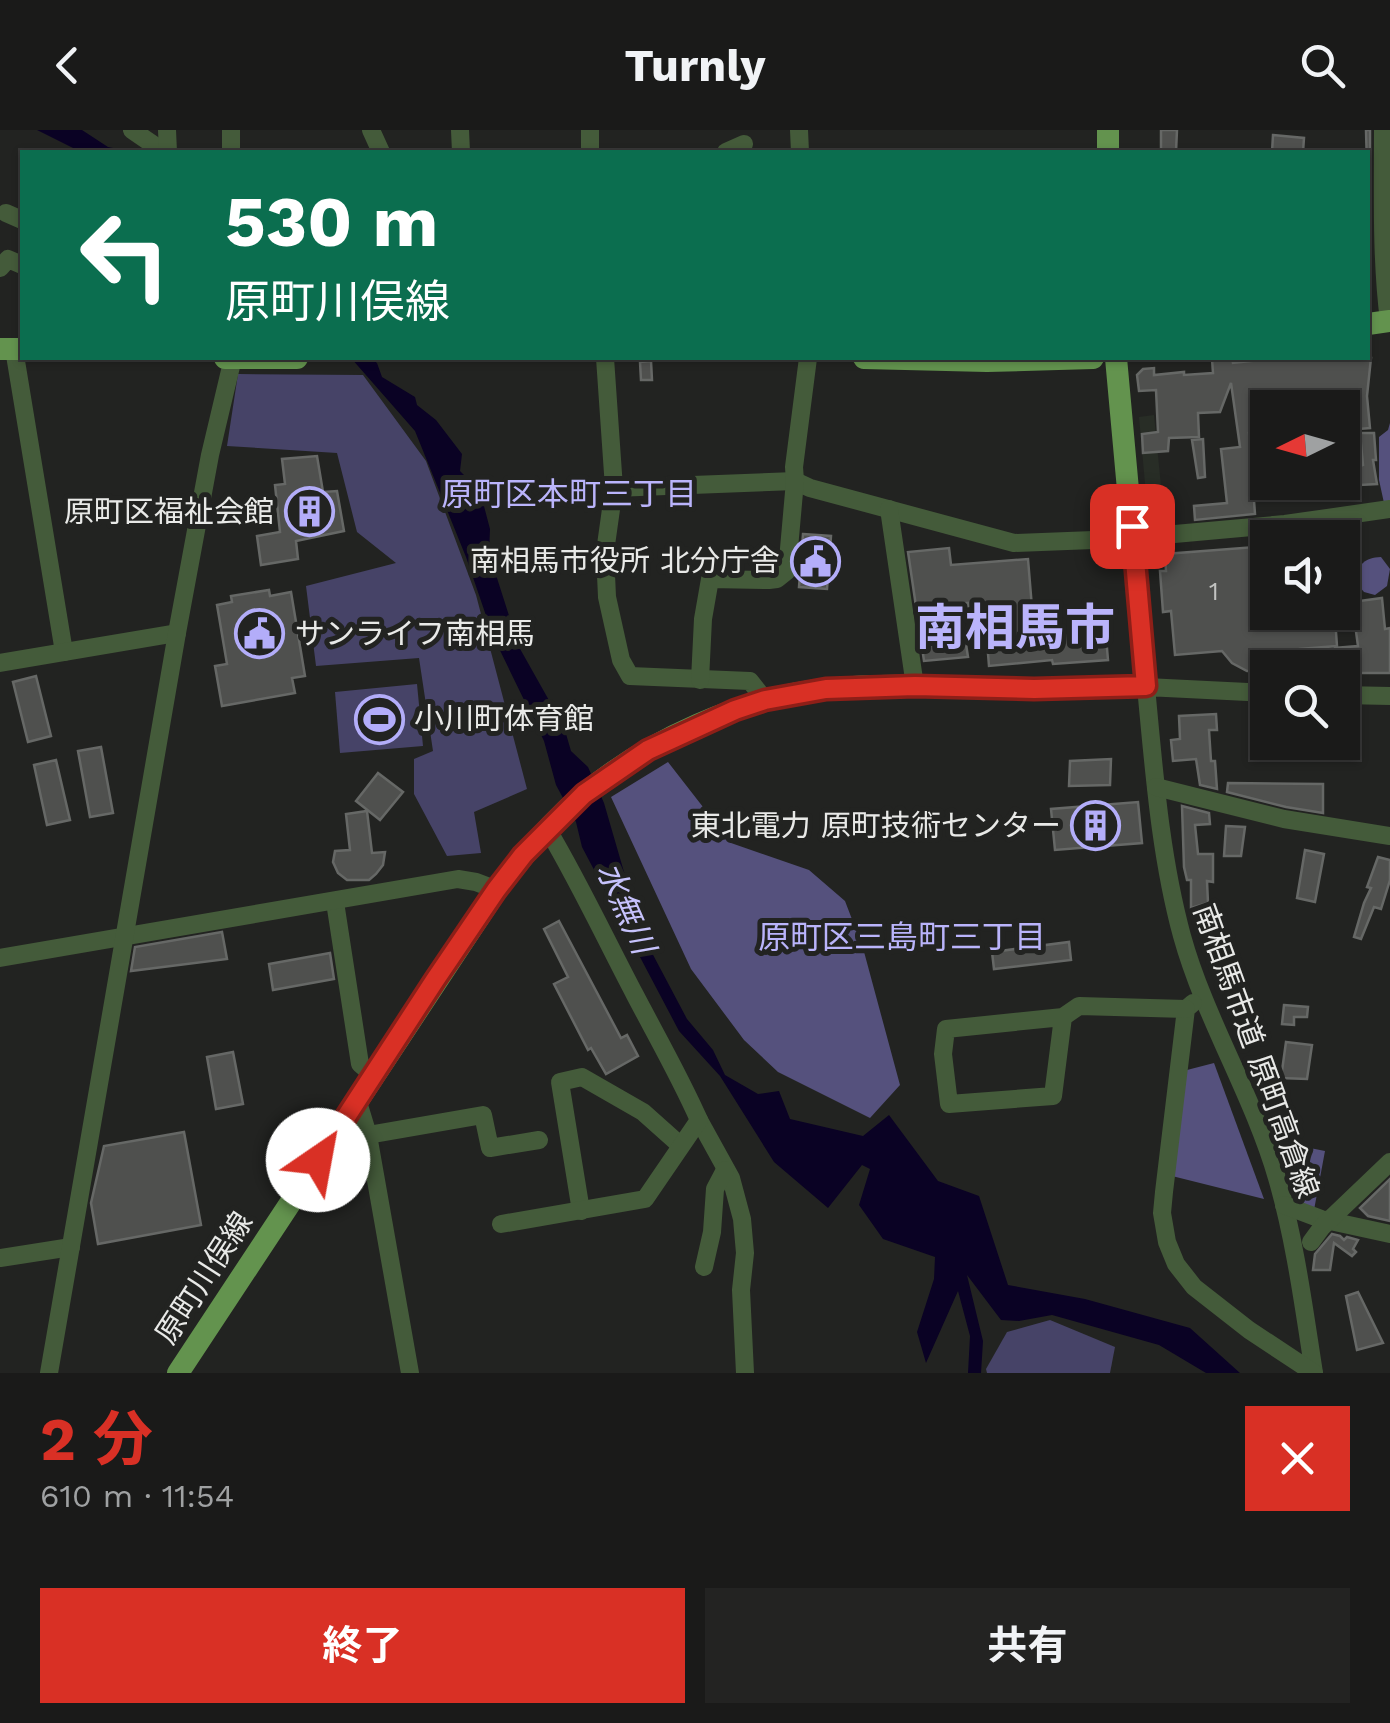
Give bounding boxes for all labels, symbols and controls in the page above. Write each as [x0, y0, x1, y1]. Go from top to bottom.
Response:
icon: back [40, 38, 95, 93]
icon: search [1295, 38, 1350, 93]
text: Turnly [624, 39, 766, 92]
text: 530 m [225, 181, 438, 263]
icon: left [60, 190, 190, 320]
text: 原町川俣線 [225, 275, 450, 328]
north arrow [1250, 390, 1360, 500]
map controls [1250, 390, 1360, 760]
district label: 原町区本町三丁目 [441, 475, 697, 513]
pin [1090, 484, 1175, 569]
building icon: 原町区福祉会館 [283, 486, 335, 538]
place label: 原町区福祉会館 [64, 494, 274, 529]
icon: arrive [1105, 499, 1160, 554]
button: sound [1250, 520, 1360, 630]
public building icon: 南相馬市役所 北分庁舎 [789, 535, 841, 587]
place label: 南相馬市役所 北分庁舎 [470, 543, 780, 578]
house number: 1 [1209, 577, 1219, 606]
district label: 南相馬市 [915, 598, 1115, 657]
public building icon: サンライフ南相馬 [234, 608, 286, 660]
place label: サンライフ南相馬 [295, 616, 535, 651]
button: search [1250, 650, 1360, 760]
sports icon: 小川町体育館 [353, 693, 405, 745]
place label: 小川町体育館 [414, 701, 594, 736]
building icon: 東北電力 原町技術センター [1070, 800, 1122, 852]
place label: 東北電力 原町技術センター [691, 808, 1061, 843]
water label: 水無川 [589, 856, 664, 962]
street label: 南相馬市道 原町高倉線 [1187, 899, 1326, 1203]
district label: 原町区三島町三丁目 [758, 918, 1046, 956]
position arrow [266, 1108, 370, 1212]
street label: 原町川俣線 [148, 1205, 259, 1350]
text: 2 分 [40, 1404, 153, 1475]
button: close [1245, 1406, 1350, 1511]
text: 610 m · 11:54 [40, 1477, 234, 1515]
button: 終了 [40, 1588, 685, 1703]
button: 共有 [705, 1588, 1350, 1703]

